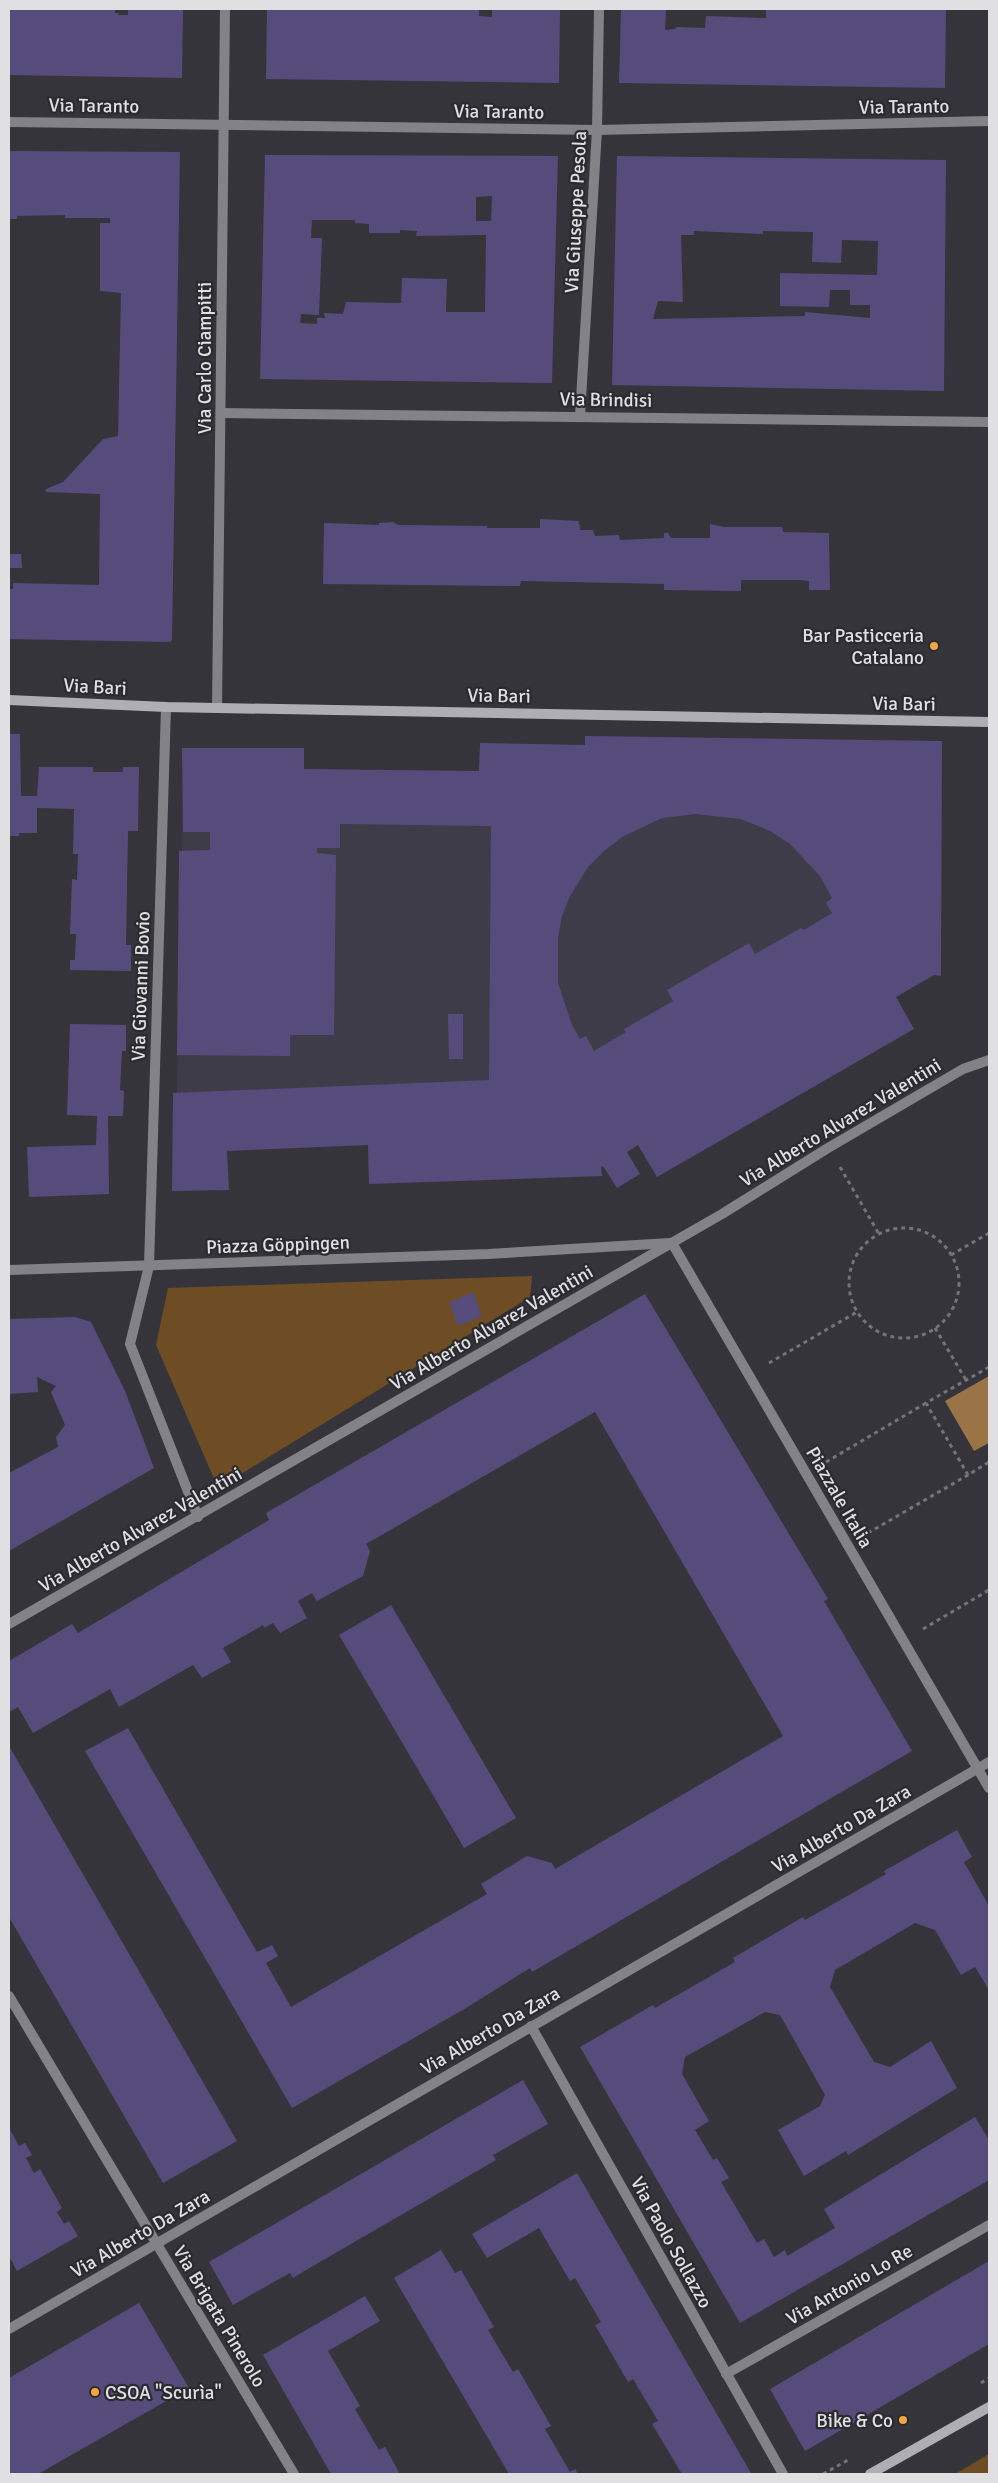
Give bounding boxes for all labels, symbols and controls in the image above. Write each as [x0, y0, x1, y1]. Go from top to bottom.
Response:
street label: Via Taranto [48, 93, 140, 119]
street label: Via Taranto [858, 94, 950, 120]
street label: Via Taranto [453, 99, 545, 125]
street label: Via Giuseppe Pesola [560, 130, 592, 294]
street label: Via Carlo Ciampitti [193, 282, 217, 434]
street label: Via Brindisi [559, 387, 652, 413]
place label: Bar Pasticceria Catalano [802, 624, 924, 670]
marker: Bar Pasticceria Catalano [928, 640, 940, 652]
street label: Via Bari [63, 673, 127, 701]
street label: Via Bari [467, 683, 531, 709]
street label: Via Bari [872, 691, 936, 717]
street label: Via Giovanni Bovio [126, 911, 156, 1061]
street label: Via Alberto Alvarez Valentini [735, 1053, 946, 1193]
street label: Piazza Göppingen [206, 1230, 350, 1260]
street label: Via Alberto Alvarez Valentini [386, 1260, 597, 1396]
street label: Piazzale Italia [800, 1442, 878, 1553]
street label: Via Alberto Alvarez Valentini [35, 1462, 246, 1598]
street label: Via Alberto Da Zara [768, 1779, 915, 1878]
street label: Via Alberto Da Zara [417, 1981, 564, 2080]
street label: Via Paolo Sollazzo [625, 2172, 717, 2313]
street label: Via Alberto Da Zara [67, 2184, 214, 2283]
street label: Via Antonio Lo Re [782, 2239, 917, 2331]
street label: Via Brigata Pinerolo [167, 2241, 271, 2392]
place label: CSOA "Scurìa" [105, 2381, 222, 2405]
marker: CSOA "Scurìa" [89, 2386, 101, 2398]
place label: Bike & Co [816, 2409, 893, 2433]
marker: Bike & Co [897, 2414, 909, 2426]

